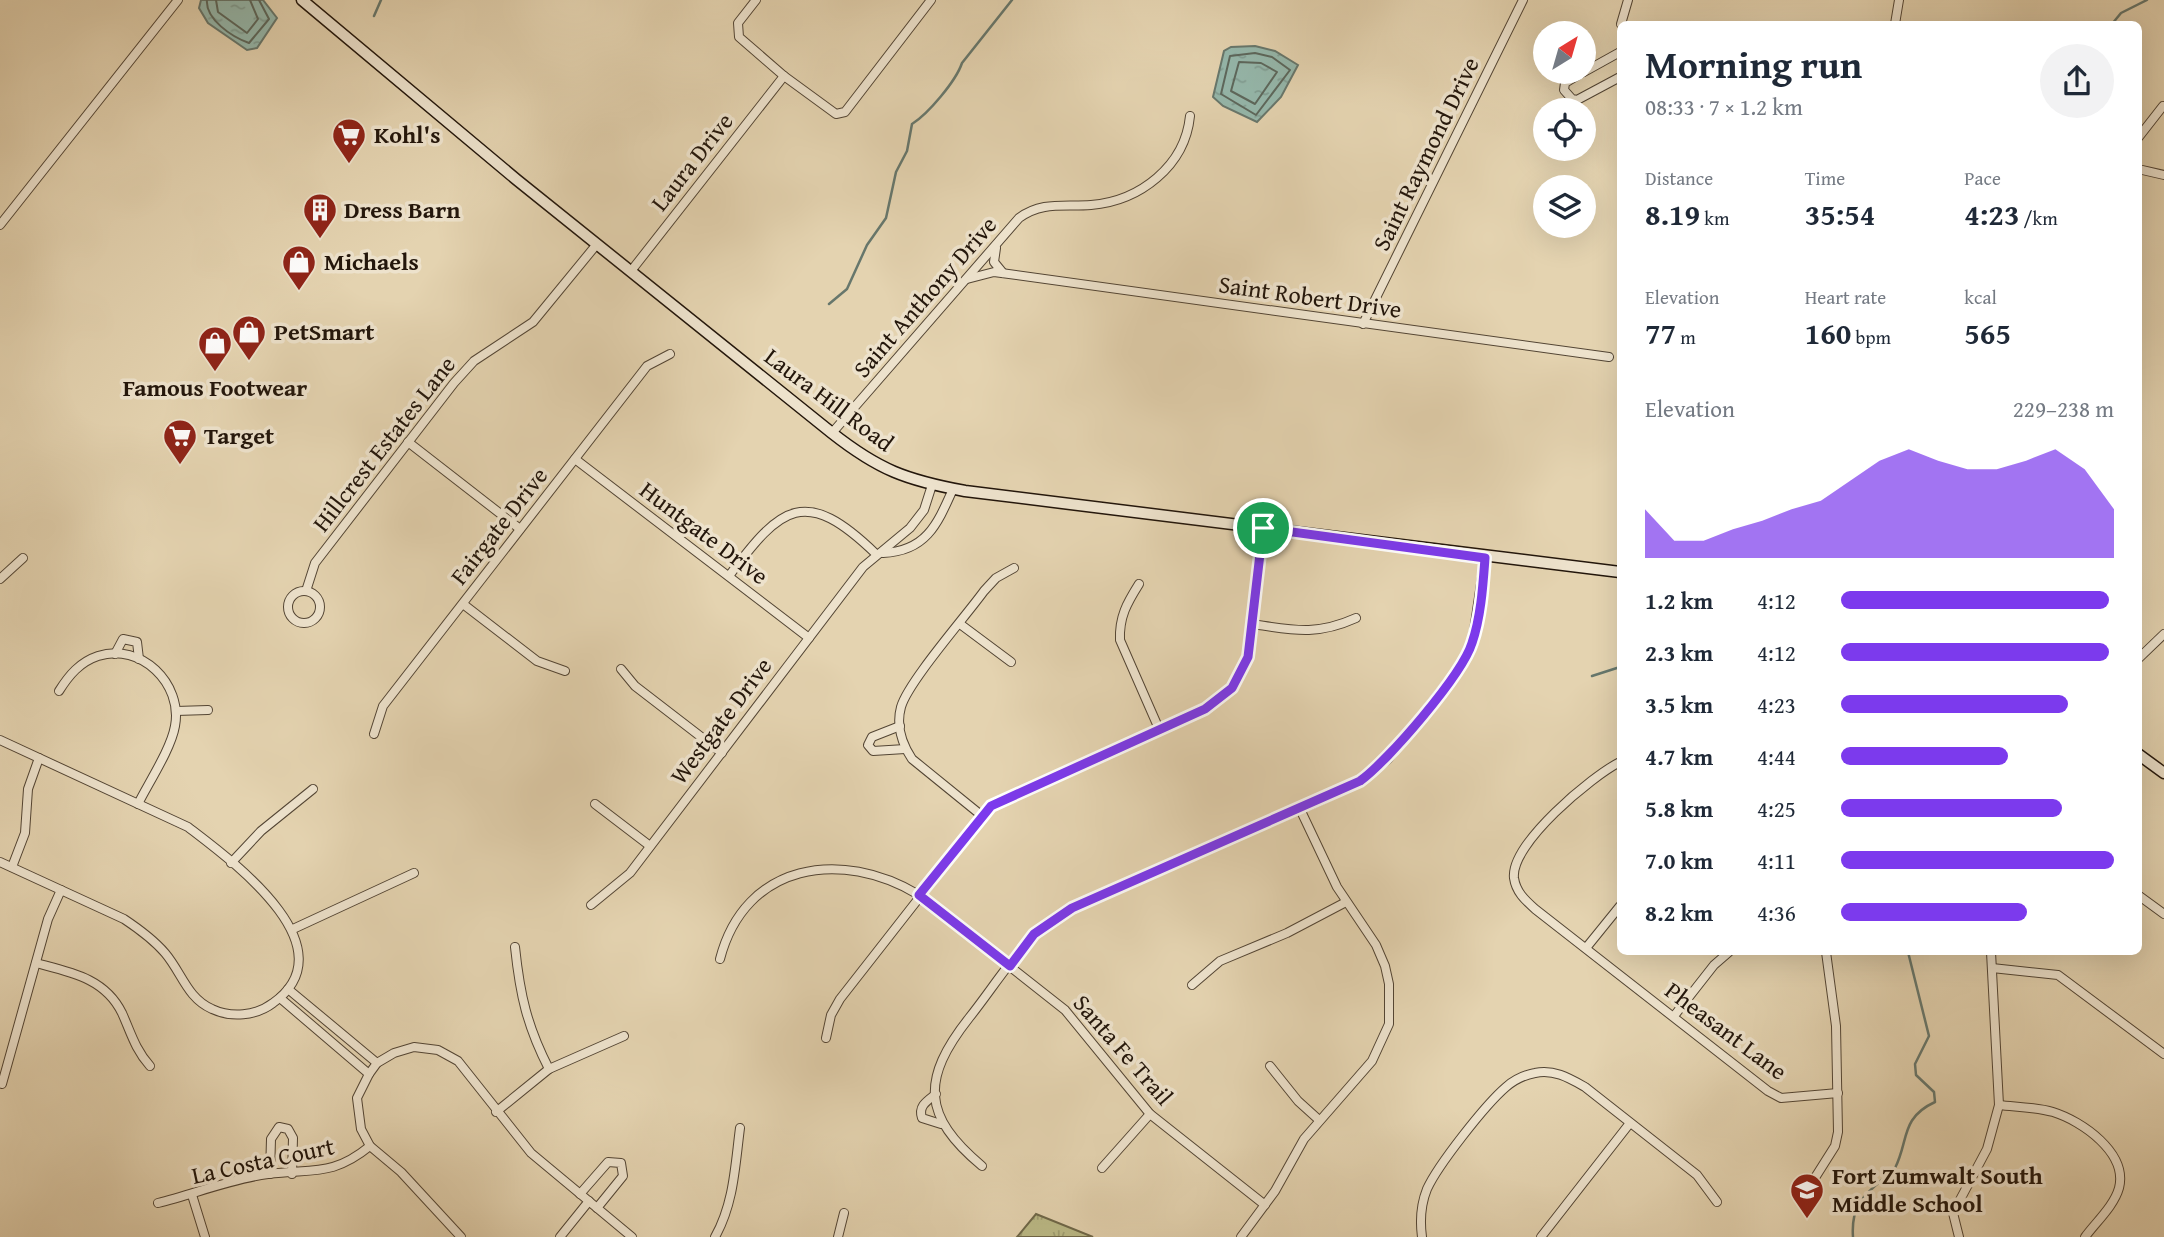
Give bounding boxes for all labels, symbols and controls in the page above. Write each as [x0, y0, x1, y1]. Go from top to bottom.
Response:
north arrow [1533, 21, 1596, 84]
map controls [1533, 21, 1596, 238]
text: Morning run [1645, 36, 1862, 92]
button: share [2040, 44, 2114, 118]
street label: Saint Raymond Drive [1363, 51, 1488, 256]
text: 08:33 · 7 × 1.2 km [1645, 90, 1803, 123]
button: locate [1533, 98, 1596, 161]
street label: Laura Drive [642, 105, 741, 218]
supermarket icon: Kohl's [330, 116, 368, 165]
place label: Kohl's [374, 117, 441, 152]
text: Distance [1645, 164, 1713, 192]
text: Time [1805, 164, 1845, 192]
text: Pace [1964, 164, 2001, 192]
button: layers [1533, 175, 1596, 238]
building icon: Dress Barn [301, 191, 339, 240]
place label: Dress Barn [344, 192, 460, 227]
text: 8.19 [1645, 192, 1700, 236]
text: 35:54 [1805, 192, 1875, 236]
text: 4:23 [1964, 192, 2019, 236]
text: km [1700, 204, 1729, 232]
text: /km [2019, 204, 2058, 232]
street label: Saint Anthony Drive [845, 208, 1005, 385]
shop icon: Michaels [280, 243, 318, 292]
place label: Michaels [324, 244, 419, 279]
street label: Saint Robert Drive [1216, 266, 1404, 327]
text: Elevation [1645, 283, 1719, 311]
text: Heart rate [1805, 283, 1886, 311]
text: kcal [1964, 283, 1997, 311]
text: 77 [1645, 311, 1676, 355]
text: 160 [1805, 311, 1851, 355]
text: 565 [1964, 311, 2011, 355]
shop icon: PetSmart [230, 313, 268, 362]
place label: PetSmart [274, 314, 374, 349]
text: m [1676, 323, 1696, 351]
text: bpm [1851, 323, 1891, 351]
shop icon: Famous Footwear [196, 324, 234, 373]
street label: Laura Hill Road [757, 339, 901, 460]
street label: Hillcrest Estates Lane [304, 348, 463, 539]
place label: Famous Footwear [123, 370, 307, 405]
text: Elevation [1645, 392, 1735, 425]
text: 229–238 m [2013, 392, 2114, 425]
supermarket icon: Target [161, 417, 199, 466]
place label: Target [204, 418, 274, 453]
street label: Fairgate Drive [441, 459, 556, 592]
street label: Huntgate Drive [633, 473, 776, 593]
pin [1233, 498, 1293, 558]
icon: arrive [1244, 509, 1282, 547]
text: 1.2 km [1645, 584, 1713, 617]
text: 4:12 [1757, 584, 1796, 617]
text: 2.3 km [1645, 636, 1713, 669]
text: 4:12 [1757, 636, 1796, 669]
street label: Westgate Drive [661, 650, 780, 791]
text: 3.5 km [1645, 688, 1713, 721]
text: 4:23 [1757, 688, 1796, 721]
text: 4.7 km [1645, 740, 1713, 773]
text: 4:44 [1757, 740, 1796, 773]
text: 5.8 km [1645, 792, 1713, 825]
text: 4:25 [1757, 792, 1796, 825]
text: 7.0 km [1645, 844, 1713, 877]
text: 4:11 [1757, 844, 1796, 877]
text: 8.2 km [1645, 896, 1713, 929]
text: 4:36 [1757, 896, 1796, 929]
street label: Pheasant Lane [1658, 973, 1795, 1088]
street label: Santa Fe Trail [1065, 987, 1182, 1113]
street label: La Costa Court [188, 1128, 338, 1193]
place label: Fort Zumwalt South Middle School [1832, 1158, 2043, 1221]
school or university icon: Fort Zumwalt South Middle School [1788, 1171, 1826, 1220]

